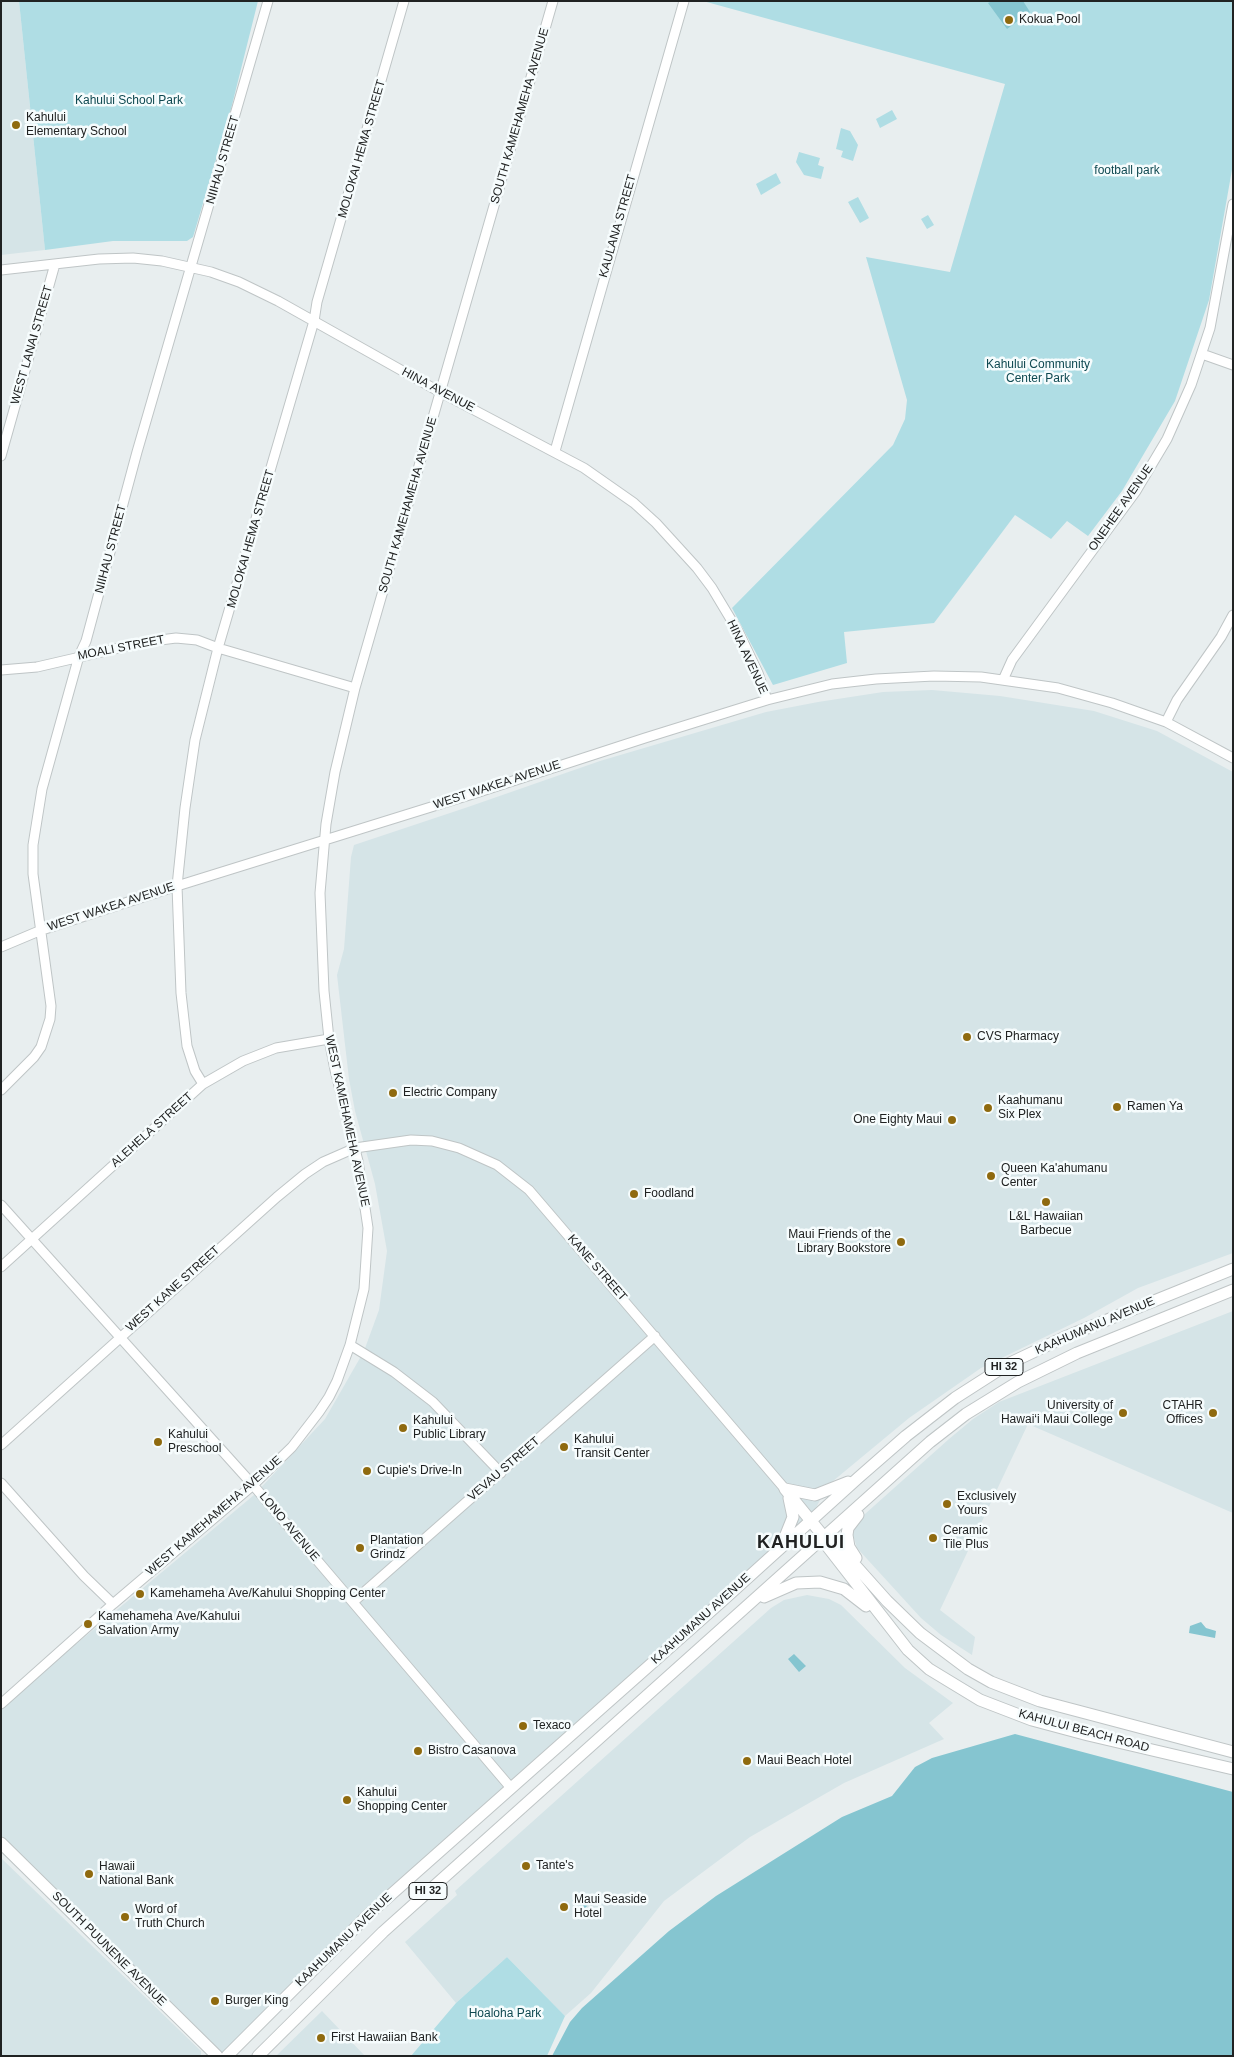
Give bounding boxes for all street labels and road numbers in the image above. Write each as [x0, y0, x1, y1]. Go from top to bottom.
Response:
street label: SOUTH KAMEHAMEHA AVENUE [488, 26, 552, 206]
street label: MOLOKAI HEMA STREET [335, 78, 389, 220]
street label: NIIHAU STREET [203, 114, 243, 206]
street label: KAULANA STREET [596, 173, 640, 279]
street label: WEST LANAI STREET [8, 284, 56, 406]
street label: HINA AVENUE [399, 365, 477, 415]
street label: SOUTH KAMEHAMEHA AVENUE [376, 415, 440, 595]
street label: ONEHEE AVENUE [1086, 462, 1156, 554]
street label: MOLOKAI HEMA STREET [224, 468, 278, 610]
street label: NIIHAU STREET [92, 503, 130, 595]
street label: HINA AVENUE [723, 617, 771, 697]
street label: MOALI STREET [76, 633, 166, 663]
street label: WEST WAKEA AVENUE [432, 758, 562, 812]
street label: WEST WAKEA AVENUE [46, 880, 176, 934]
street label: WEST KAMEHAMEHA AVENUE [322, 1034, 372, 1208]
street label: ALEHELA STREET [108, 1090, 196, 1170]
street label: KANE STREET [564, 1232, 630, 1304]
street label: WEST KANE STREET [123, 1243, 223, 1335]
street label: KAAHUMANU AVENUE [1033, 1294, 1157, 1358]
road number: HI 32 [985, 1358, 1023, 1375]
street label: VEVAU STREET [465, 1434, 543, 1504]
street label: WEST KAMEHAMEHA AVENUE [143, 1453, 285, 1579]
street label: LONO AVENUE [256, 1490, 322, 1564]
street label: KAAHUMANU AVENUE [648, 1571, 754, 1667]
street label: KAHULUI BEACH ROAD [1017, 1707, 1151, 1755]
road number: HI 32 [409, 1882, 447, 1900]
street label: SOUTH PUUNENE AVENUE [49, 1889, 169, 2009]
street label: KAAHUMANU AVENUE [293, 1890, 395, 1990]

